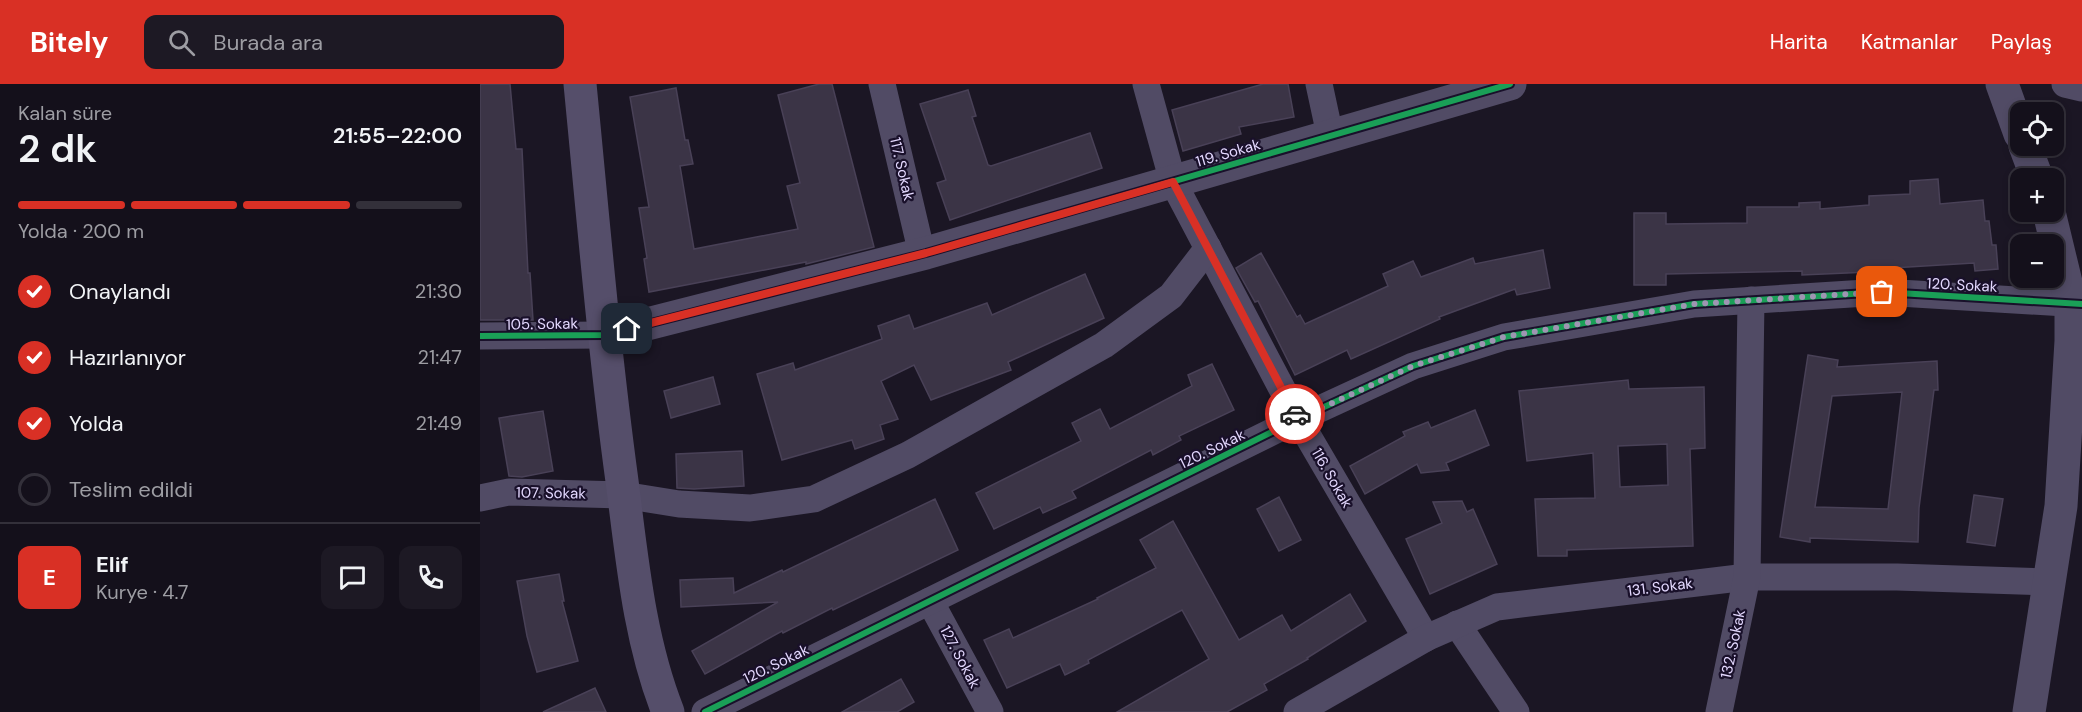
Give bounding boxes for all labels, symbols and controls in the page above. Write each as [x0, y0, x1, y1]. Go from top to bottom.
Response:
search box [144, 15, 564, 69]
text: Bitely [30, 24, 108, 61]
icon: search [165, 26, 198, 59]
text: Burada ara [213, 28, 323, 57]
text: Harita [1770, 28, 1828, 56]
text: Katmanlar [1861, 28, 1958, 56]
text: Paylaş [1991, 28, 2052, 56]
text: Kalan süre [18, 100, 112, 126]
map controls [2010, 102, 2064, 288]
button: locate [2010, 102, 2064, 156]
text: 21:55–22:00 [333, 121, 462, 150]
text: 2 dk [18, 123, 97, 174]
street label: 119. Sokak [1193, 134, 1263, 172]
street label: 117. Sokak [885, 135, 919, 203]
button: + [2010, 168, 2064, 222]
text: Yolda · 200 m [18, 218, 144, 244]
button: − [2010, 234, 2064, 288]
pin [1856, 266, 1907, 317]
street label: 120. Sokak [1926, 273, 1998, 297]
icon: check [18, 275, 51, 308]
icon: bag [1865, 275, 1898, 308]
text: Onaylandı [69, 277, 171, 306]
text: 21:30 [415, 278, 462, 304]
pin [601, 303, 652, 354]
icon: home [610, 312, 643, 345]
street label: 105. Sokak [506, 313, 579, 335]
icon: check [18, 341, 51, 374]
text: Hazırlanıyor [69, 343, 186, 372]
text: 21:47 [417, 344, 462, 370]
courier [1265, 384, 1325, 444]
icon: car [1279, 398, 1312, 431]
icon: check [18, 407, 51, 440]
text: Yolda [69, 409, 124, 438]
text: 21:49 [416, 410, 462, 436]
street label: 120. Sokak [1176, 424, 1249, 473]
street label: 116. Sokak [1307, 444, 1357, 512]
text: Teslim edildi [69, 475, 193, 504]
street label: 107. Sokak [516, 482, 586, 504]
button: chat [321, 546, 384, 609]
button: phone [399, 546, 462, 609]
text: Elif [96, 550, 129, 579]
text: E [43, 563, 56, 592]
street label: 131. Sokak [1626, 573, 1694, 601]
text: Kurye · 4.7 [96, 579, 189, 605]
street label: 132. Sokak [1716, 607, 1750, 680]
street label: 127. Sokak [935, 622, 985, 692]
street label: 120. Sokak [740, 639, 813, 688]

